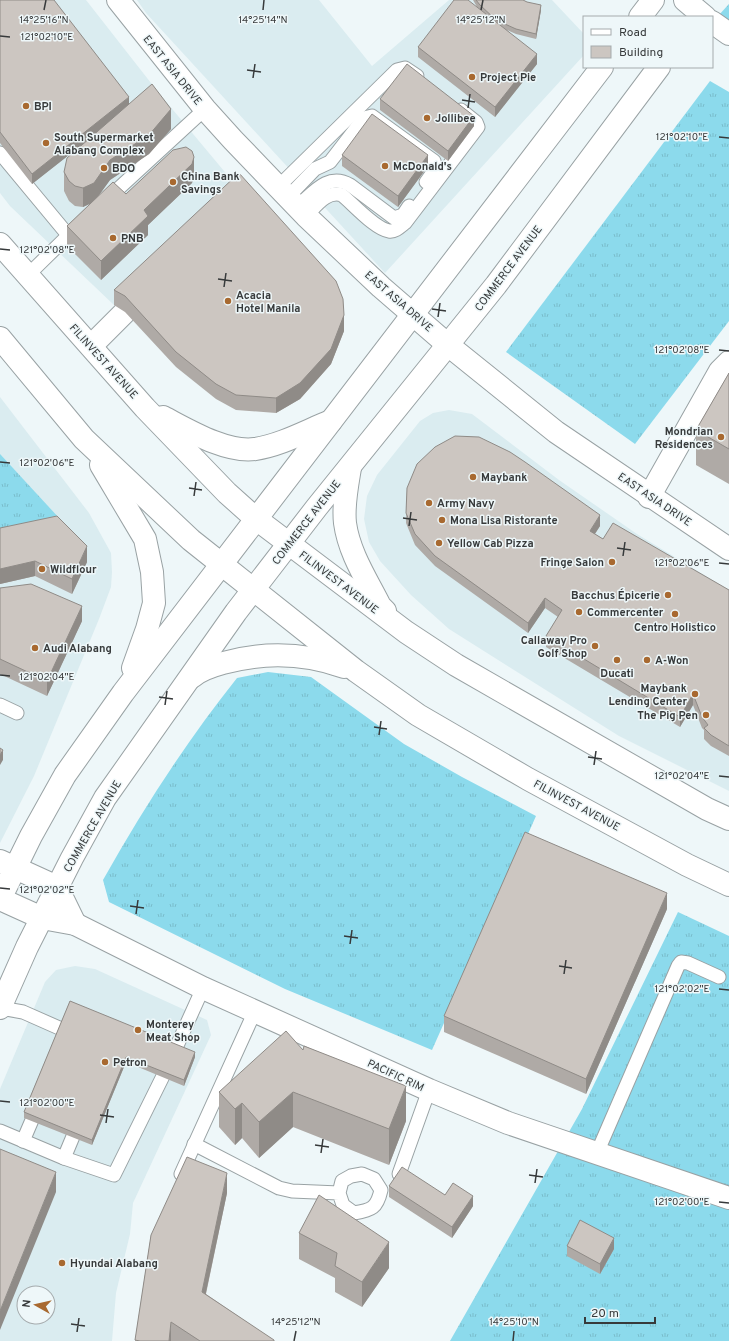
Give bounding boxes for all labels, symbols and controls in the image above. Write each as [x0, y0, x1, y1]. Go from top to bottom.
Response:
text: 14°25'16"N [19, 14, 69, 27]
text: 14°25'14"N [238, 14, 288, 27]
text: 14°25'12"N [456, 14, 506, 27]
legend [583, 16, 713, 68]
text: Road [619, 25, 647, 41]
text: 121°02'10"E [21, 31, 73, 44]
street label: EAST ASIA DRIVE [140, 33, 205, 109]
text: Building [619, 45, 663, 61]
place label: Project Pie [480, 71, 536, 85]
marker: Project Pie [467, 72, 477, 82]
place label: BPI [34, 100, 52, 114]
marker: BPI [21, 101, 31, 111]
place label: Jollibee [435, 112, 476, 126]
marker: Jollibee [422, 113, 432, 123]
place label: South Supermarket Alabang Complex [54, 131, 154, 158]
text: 121°02'10"E [656, 131, 708, 144]
marker: South Supermarket Alabang Complex [41, 138, 51, 148]
place label: McDonald's [393, 160, 452, 174]
marker: McDonald's [380, 161, 390, 171]
place label: BDO [112, 162, 135, 176]
marker: BDO [99, 163, 109, 173]
place label: China Bank Savings [181, 170, 240, 197]
marker: China Bank Savings [168, 177, 178, 187]
street label: COMMERCE AVENUE [472, 223, 546, 314]
place label: PNB [121, 232, 144, 246]
marker: PNB [108, 233, 118, 243]
text: 121°02'08"E [20, 244, 74, 257]
street label: EAST ASIA DRIVE [361, 268, 435, 335]
place label: Acacia Hotel Manila [236, 289, 300, 316]
marker: Acacia Hotel Manila [223, 296, 233, 306]
street label: FILINVEST AVENUE [66, 321, 141, 402]
text: 121°02'08"E [655, 344, 709, 357]
place label: Mondrian Residences [655, 425, 713, 452]
marker: Mondrian Residences [716, 432, 726, 442]
text: 121°02'06"E [20, 457, 74, 470]
street label: EAST ASIA DRIVE [615, 470, 694, 530]
place label: Maybank [481, 471, 527, 485]
marker: Maybank [468, 472, 478, 482]
street label: COMMERCE AVENUE [269, 477, 344, 568]
place label: Army Navy [437, 497, 495, 511]
marker: Army Navy [424, 498, 434, 508]
place label: Mona Lisa Ristorante [450, 514, 558, 528]
marker: Mona Lisa Ristorante [437, 515, 447, 525]
place label: Yellow Cab Pizza [447, 537, 534, 551]
marker: Yellow Cab Pizza [434, 538, 444, 548]
street label: FILINVEST AVENUE [296, 548, 381, 617]
place label: Fringe Salon [540, 556, 604, 570]
marker: Fringe Salon [607, 557, 617, 567]
text: 121°02'06"E [655, 557, 709, 570]
place label: Wildflour [50, 563, 97, 577]
marker: Wildflour [37, 564, 47, 574]
place label: Bacchus Épicerie [571, 588, 660, 603]
marker: Bacchus Épicerie [663, 590, 673, 600]
place label: Commercenter [587, 606, 664, 620]
marker: Commercenter [574, 607, 584, 617]
marker: Centro Holistico [670, 609, 680, 619]
place label: Centro Holistico [634, 621, 716, 635]
place label: Callaway Pro Golf Shop [521, 634, 587, 661]
marker: Callaway Pro Golf Shop [590, 641, 600, 651]
place label: Audi Alabang [43, 642, 112, 656]
marker: Audi Alabang [30, 643, 40, 653]
place label: A-Won [655, 654, 689, 668]
marker: Ducati [612, 655, 622, 665]
marker: A-Won [642, 655, 652, 665]
place label: Ducati [600, 667, 634, 681]
text: 121°02'04"E [19, 671, 75, 684]
place label: Maybank Lending Center [608, 682, 687, 709]
marker: Maybank Lending Center [690, 689, 700, 699]
place label: The Pig Pen [637, 709, 698, 723]
marker: The Pig Pen [701, 710, 711, 720]
text: 121°02'04"E [654, 770, 710, 783]
street label: FILINVEST AVENUE [531, 777, 622, 835]
street label: COMMERCE AVENUE [61, 778, 125, 875]
text: 121°02'02"E [20, 884, 74, 897]
text: 121°02'02"E [655, 983, 709, 996]
place label: Monterey Meat Shop [146, 1018, 200, 1045]
marker: Monterey Meat Shop [133, 1025, 143, 1035]
place label: Petron [113, 1056, 147, 1070]
marker: Petron [100, 1057, 110, 1067]
street label: PACIFIC RIM [365, 1057, 426, 1095]
text: 121°02'00"E [19, 1097, 75, 1110]
text: 121°02'00"E [654, 1196, 710, 1209]
place label: Hyundai Alabang [70, 1257, 158, 1271]
marker: Hyundai Alabang [57, 1258, 67, 1268]
north arrow [16, 1285, 56, 1325]
text: N [20, 1299, 35, 1309]
scale bar [585, 1299, 655, 1325]
text: 20 m [591, 1306, 619, 1322]
text: 14°25'12"N [271, 1316, 321, 1329]
text: 14°25'10"N [489, 1316, 539, 1329]

